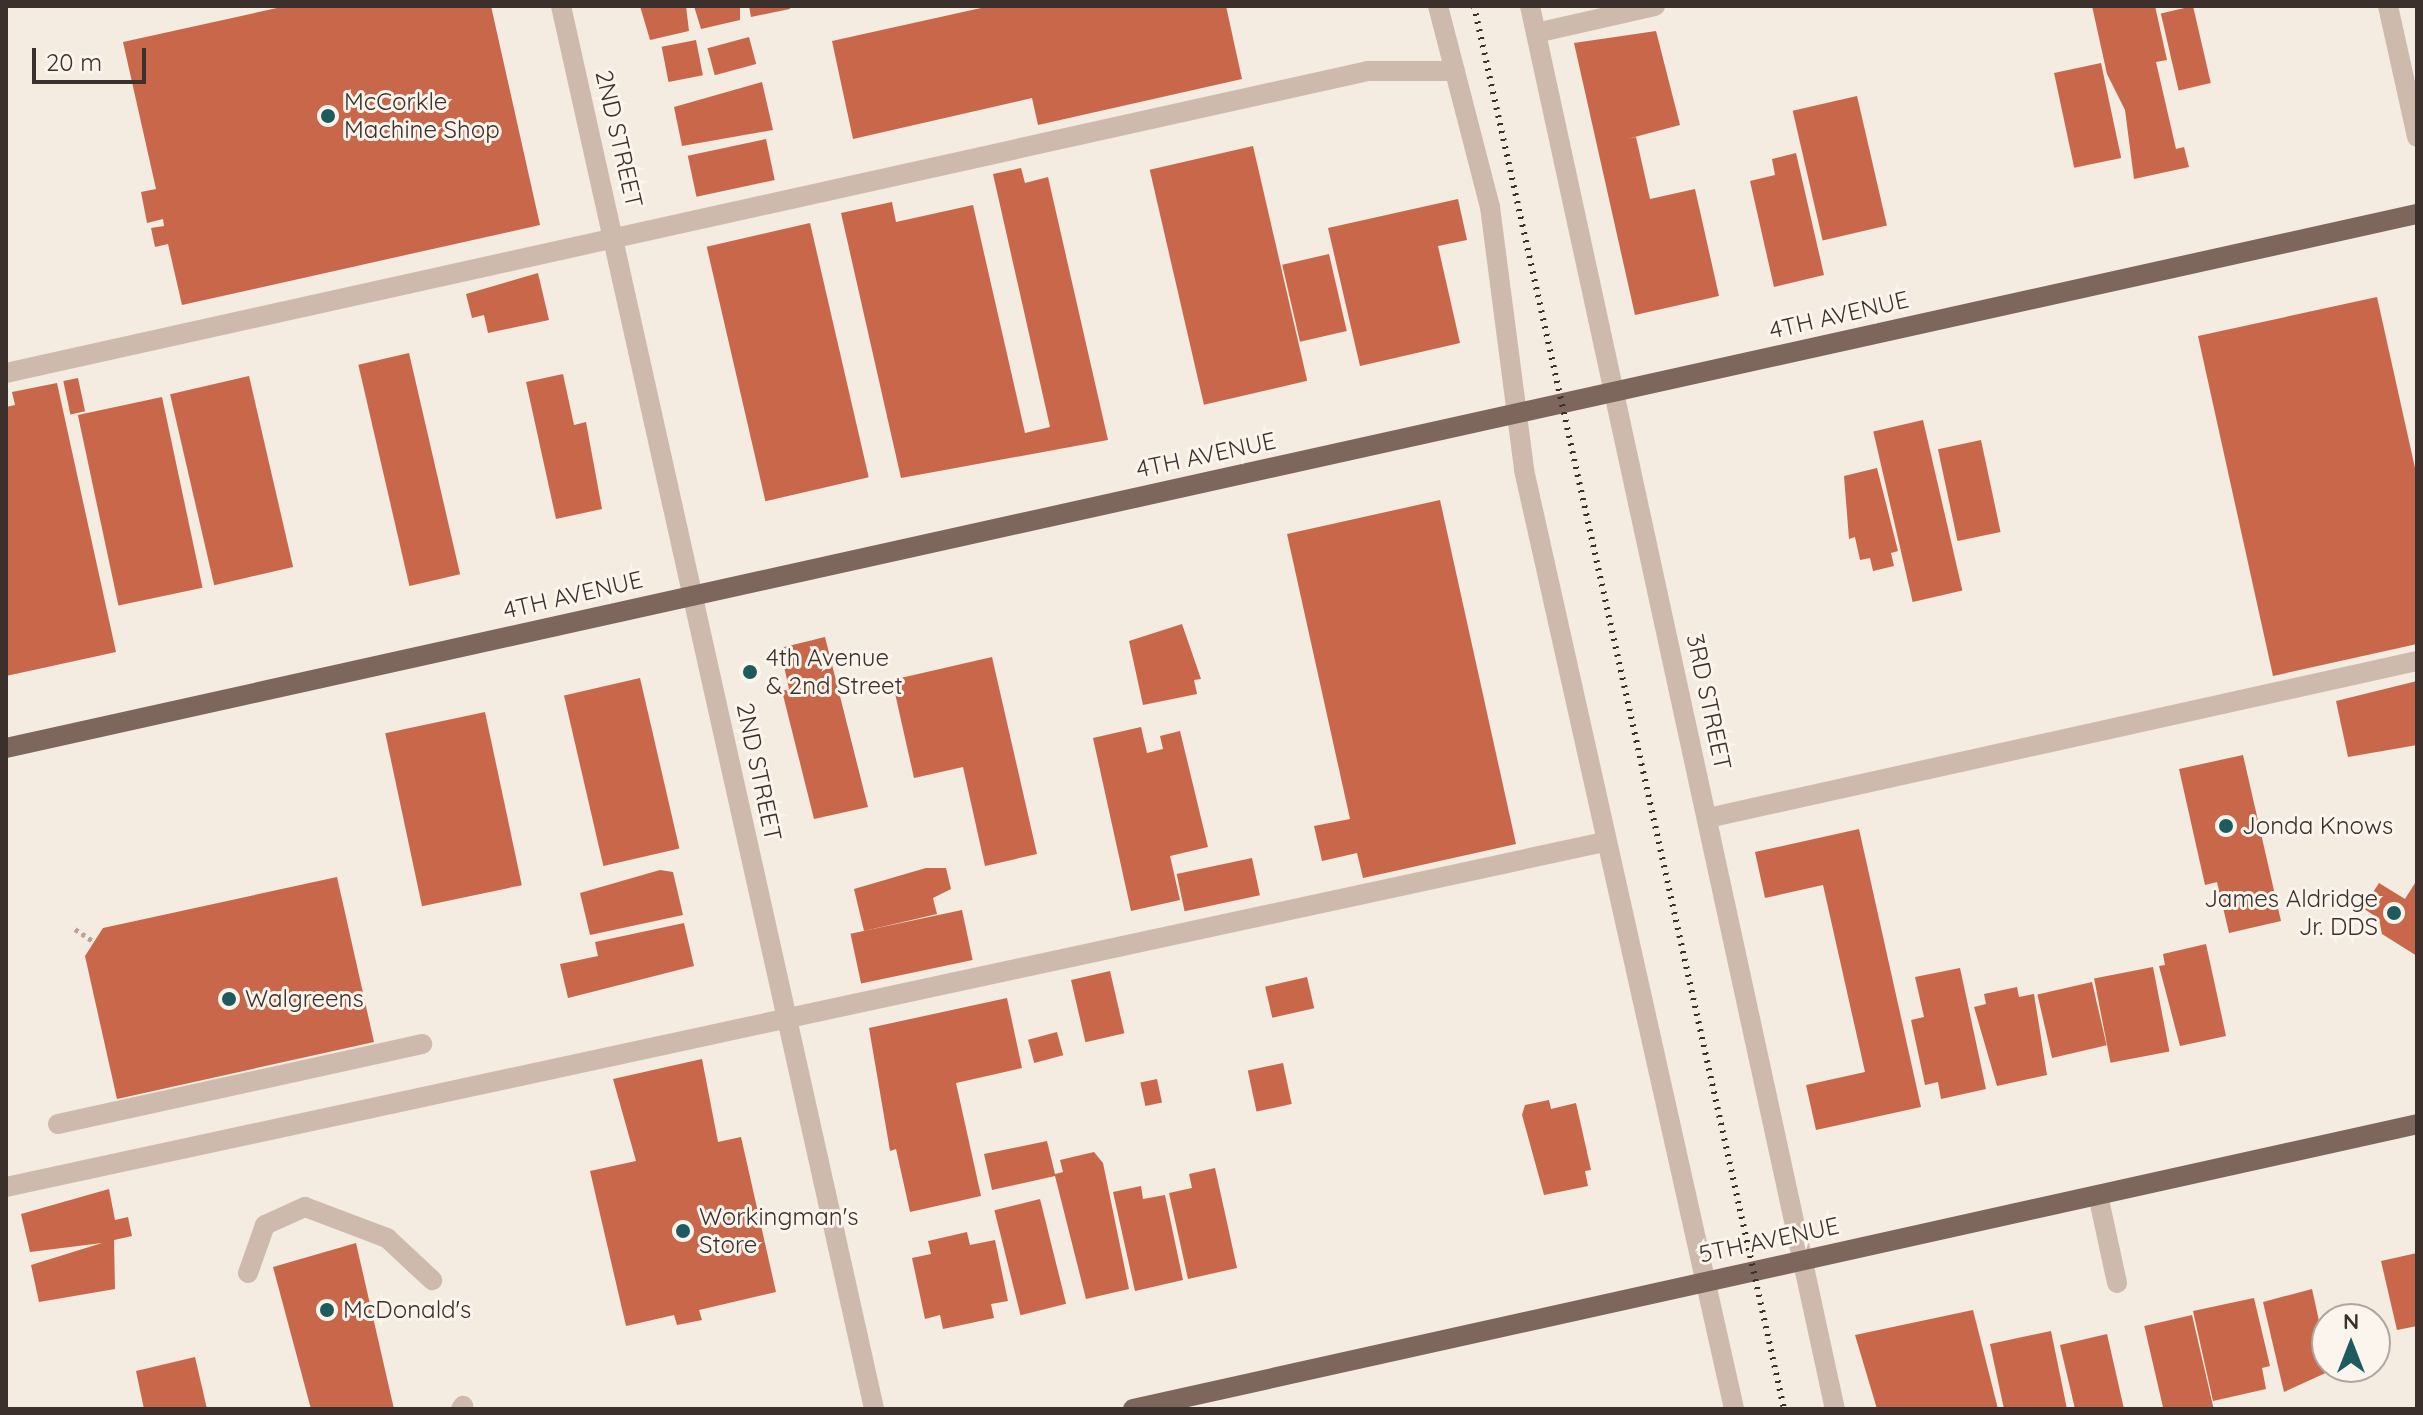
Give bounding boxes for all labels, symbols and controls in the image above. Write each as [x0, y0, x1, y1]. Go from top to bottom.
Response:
scale bar [36, 32, 150, 82]
text: 20 m [46, 47, 102, 77]
street label: 2ND STREET [589, 67, 649, 211]
place label: McCorkle Machine Shop [344, 88, 500, 144]
marker: McCorkle Machine Shop [319, 107, 337, 125]
street label: 4TH AVENUE [1767, 285, 1911, 345]
street label: 4TH AVENUE [1134, 426, 1278, 484]
street label: 4TH AVENUE [501, 565, 645, 625]
street label: 3RD STREET [1681, 631, 1737, 773]
place label: 4th Avenue & 2nd Street [766, 644, 903, 700]
marker: 4th Avenue & 2nd Street [741, 663, 759, 681]
street label: 2ND STREET [730, 700, 788, 844]
place label: Jonda Knows [2242, 812, 2393, 840]
marker: Jonda Knows [2217, 817, 2235, 835]
place label: James Aldridge Jr. DDS [2204, 885, 2378, 941]
marker: James Aldridge Jr. DDS [2385, 904, 2403, 922]
place label: Walgreens [245, 985, 364, 1013]
marker: Walgreens [220, 990, 238, 1008]
place label: Workingman's Store [699, 1203, 859, 1259]
street label: 5TH AVENUE [1696, 1211, 1842, 1269]
marker: Workingman's Store [674, 1222, 692, 1240]
place label: McDonald's [343, 1296, 471, 1324]
marker: McDonald's [318, 1301, 336, 1319]
north arrow [2311, 1303, 2391, 1383]
text: N [2343, 1307, 2359, 1335]

